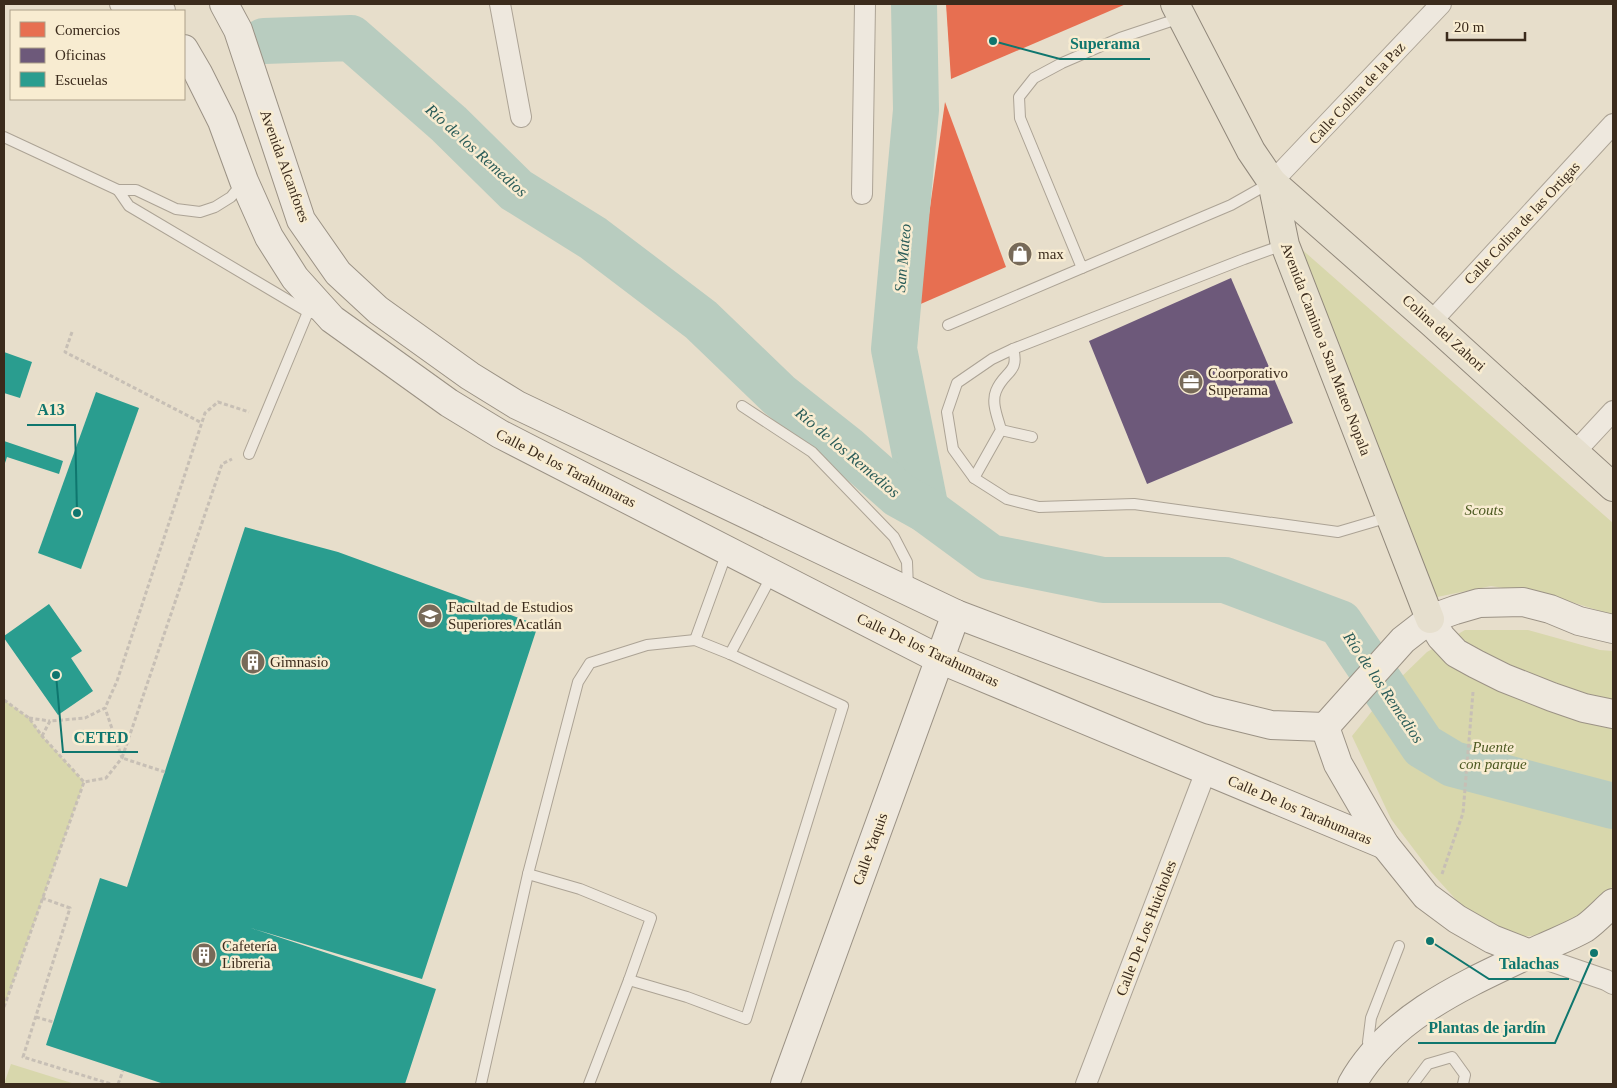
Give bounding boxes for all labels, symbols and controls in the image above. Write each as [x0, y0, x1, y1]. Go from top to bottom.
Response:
legend [10, 10, 185, 100]
scale bar [1447, 10, 1524, 42]
text: 20 m [1454, 19, 1485, 35]
text: Comercios [55, 22, 120, 38]
callout: Superama [1060, 28, 1150, 59]
text: Superama [1070, 35, 1140, 53]
street label: Calle Colina de la Paz [1306, 39, 1409, 147]
text: Oficinas [55, 47, 106, 63]
text: Escuelas [55, 72, 108, 88]
water label: Río de los Remedios [422, 100, 531, 200]
street label: Avenida Alcanfores [257, 108, 313, 225]
street label: Calle Colina de las Ortigas [1461, 158, 1583, 288]
water label: San Mateo [891, 223, 914, 293]
street label: Avenida Camino a San Mateo Nopala [1278, 240, 1374, 458]
shop icon: max [1007, 241, 1033, 267]
place label: max [1038, 246, 1064, 262]
street label: Colina del Zahori [1399, 292, 1489, 374]
place label: Coorporativo Superama [1208, 365, 1288, 398]
office icon: Coorporativo Superama [1178, 369, 1204, 395]
callout: A13 [27, 394, 75, 425]
text: A13 [37, 401, 65, 418]
water label: Río de los Remedios [792, 403, 903, 501]
street label: Calle De los Tarahumaras [493, 426, 639, 510]
park label: Scouts [1464, 502, 1504, 518]
place label: Facultad de Estudios Superiores Acatlán [448, 599, 573, 632]
school or university icon: Facultad de Estudios Superiores Acatlán [417, 603, 443, 629]
street label: Calle De los Tarahumaras [854, 610, 1002, 690]
water label: Río de los Remedios [1340, 628, 1427, 746]
building icon: Gimnasio [240, 649, 266, 675]
place label: Gimnasio [270, 654, 328, 670]
callout: CETED [63, 721, 138, 752]
text: CETED [73, 729, 129, 746]
park label: Puente con parque [1459, 739, 1527, 772]
street label: Calle De los Tarahumaras [1226, 772, 1375, 848]
street label: Calle Yaquis [850, 810, 891, 887]
street label: Calle De Los Huicholes [1113, 858, 1179, 998]
place label: Cafetería Libreria [222, 938, 277, 971]
building icon: Cafetería Libreria [191, 942, 217, 968]
callout: Talachas [1489, 948, 1569, 979]
text: Talachas [1499, 955, 1559, 972]
callout: Plantas de jardín [1418, 1012, 1555, 1043]
text: Plantas de jardín [1428, 1019, 1546, 1037]

